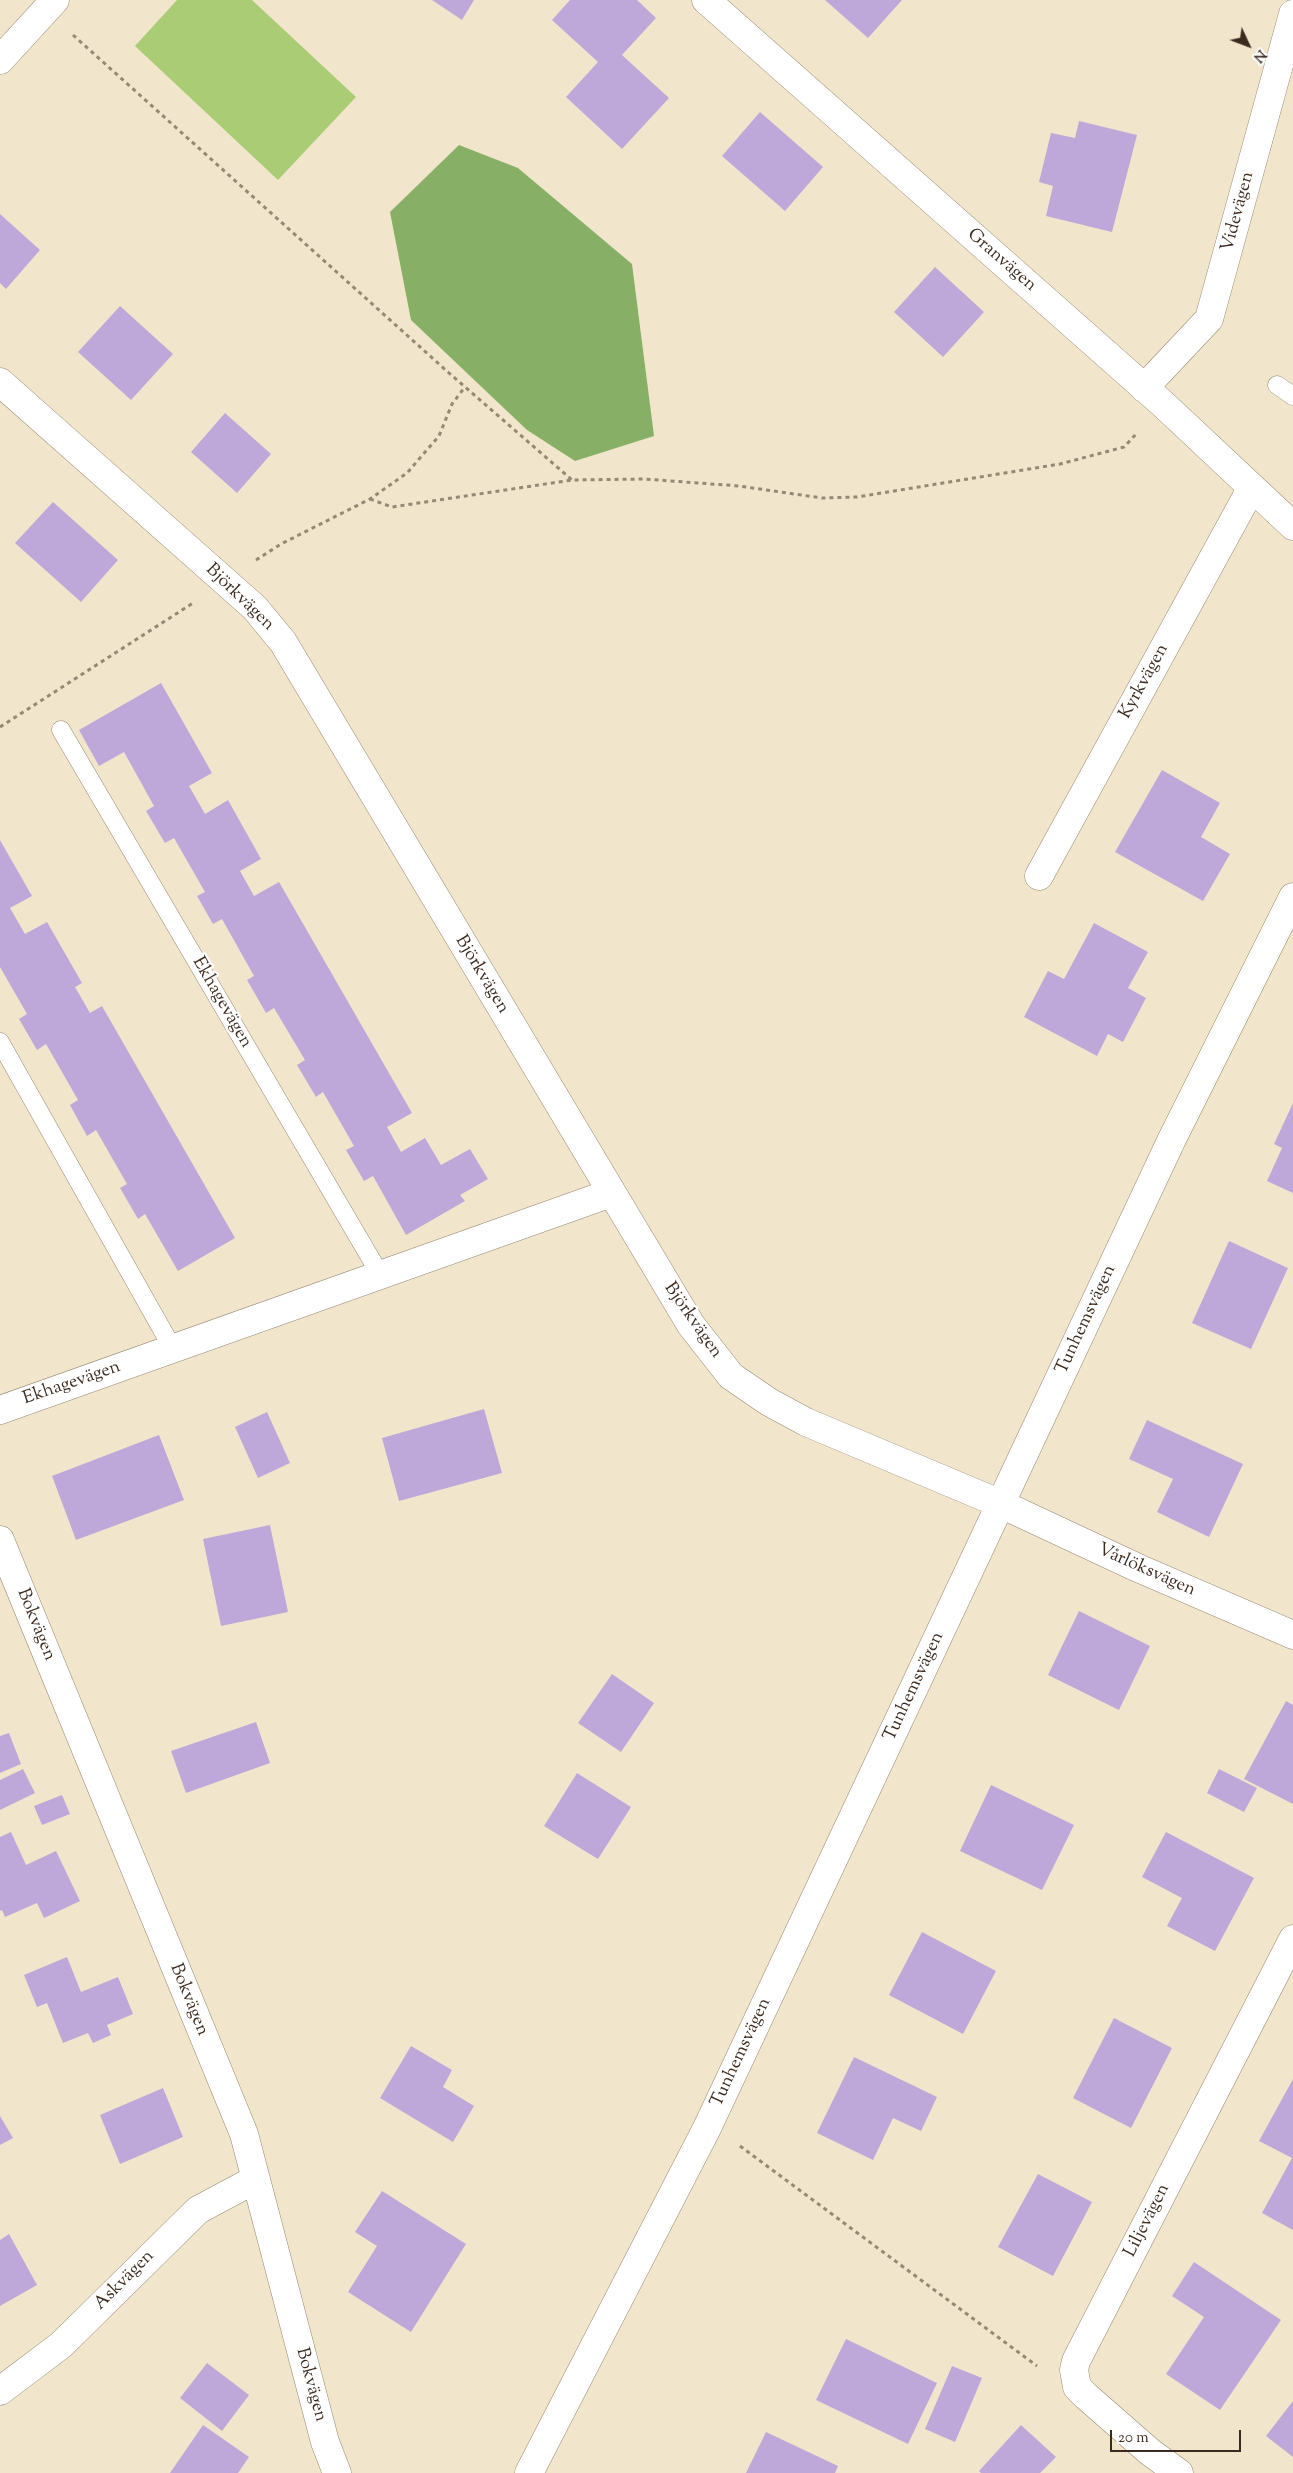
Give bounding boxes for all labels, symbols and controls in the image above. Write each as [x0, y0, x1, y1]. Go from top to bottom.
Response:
north arrow [1223, 20, 1273, 70]
text: N [1248, 44, 1270, 66]
street label: Videvägen [1218, 170, 1260, 254]
street label: Granvägen [962, 225, 1040, 297]
street label: Björkvägen [200, 560, 278, 636]
street label: Kyrkvägen [1116, 641, 1174, 723]
street label: Björkvägen [449, 932, 513, 1018]
street label: Ekhagevägen [186, 954, 256, 1052]
street label: Tunhemsvägen [1052, 1262, 1122, 1378]
street label: Björkvägen [658, 1279, 726, 1363]
street label: Ekhagevägen [20, 1357, 124, 1411]
street label: Vårlöksvägen [1094, 1540, 1198, 1602]
street label: Bokvägen [11, 1586, 59, 1664]
street label: Tunhemsvägen [880, 1629, 950, 1745]
street label: Bokvägen [164, 1961, 212, 2039]
street label: Tunhemsvägen [707, 1995, 777, 2111]
street label: Liljevägen [1120, 2181, 1176, 2261]
street label: Askvägen [90, 2246, 160, 2316]
street label: Bokvägen [290, 2346, 330, 2424]
scale bar [1113, 2420, 1244, 2452]
text: 20 m [1118, 2428, 1149, 2449]

